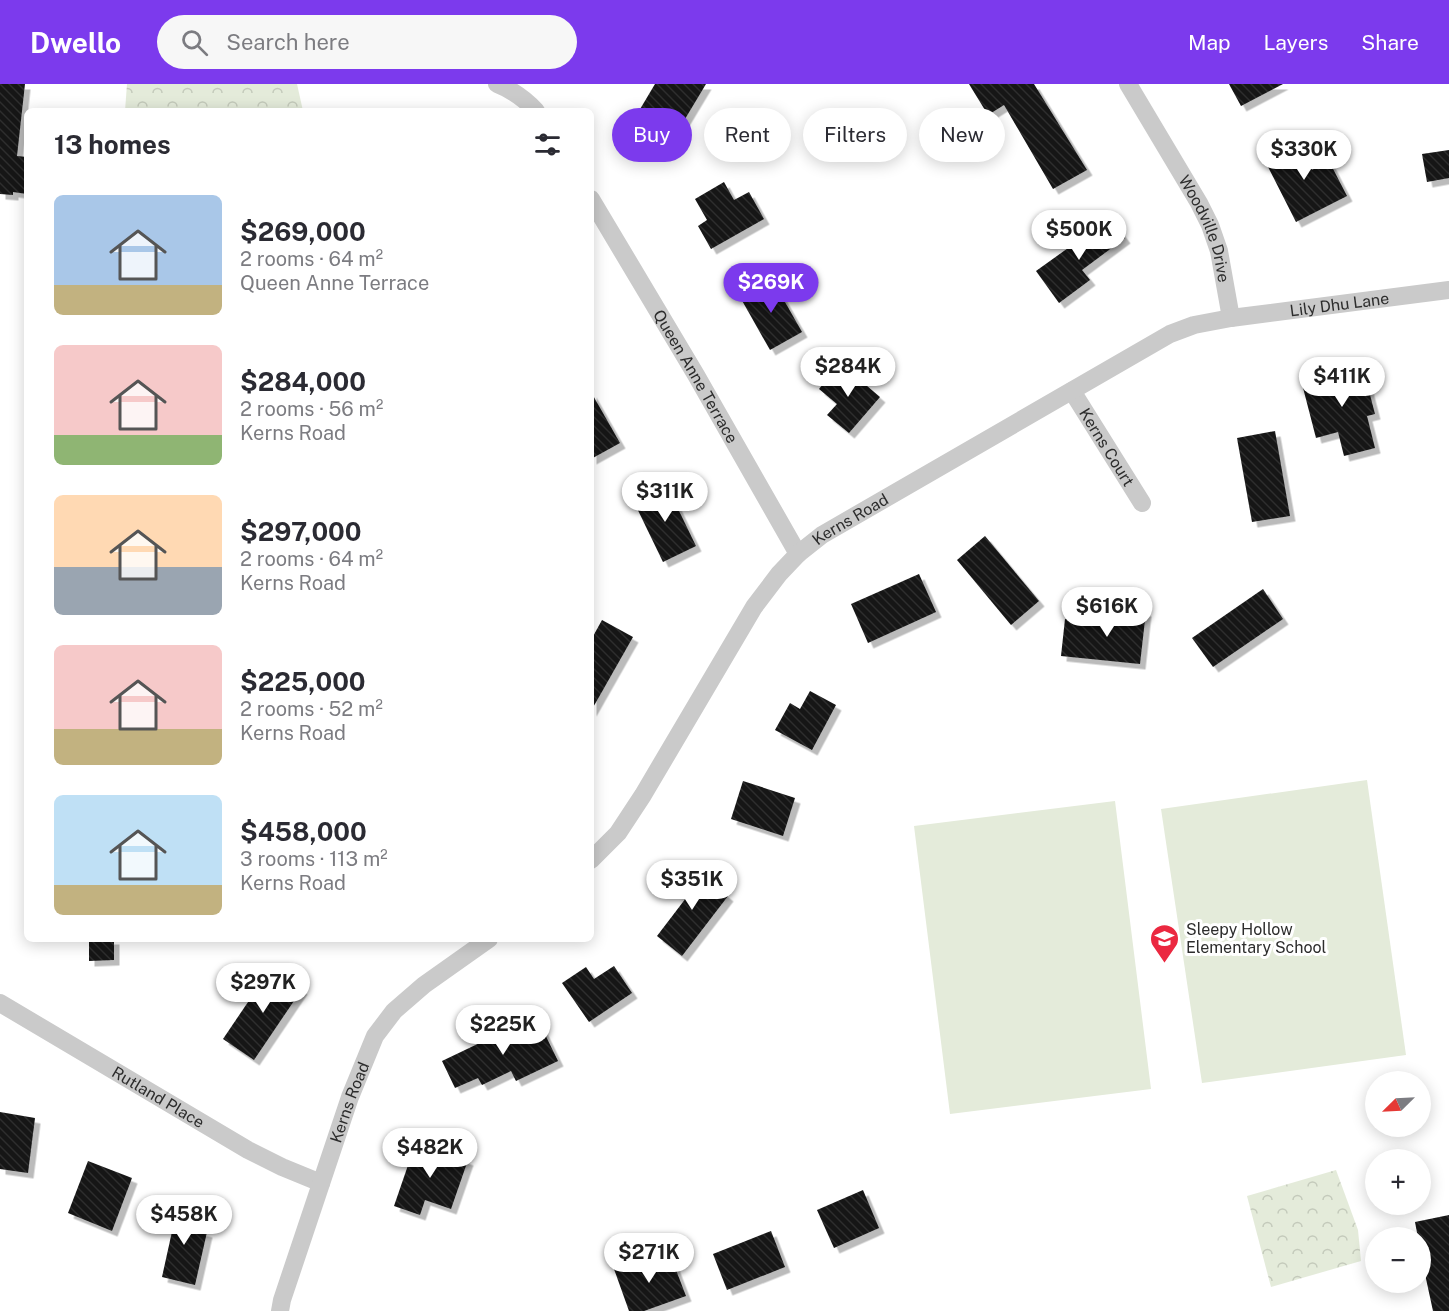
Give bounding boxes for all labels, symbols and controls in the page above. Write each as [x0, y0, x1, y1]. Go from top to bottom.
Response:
search box [157, 15, 577, 69]
text: Dwello [30, 26, 121, 59]
icon: search [178, 26, 211, 59]
text: Search here [226, 29, 350, 55]
text: Map [1188, 30, 1231, 55]
text: Layers [1264, 30, 1328, 55]
text: Share [1361, 30, 1419, 55]
chip: Buy [612, 108, 692, 162]
chip: Rent [704, 108, 791, 162]
chip: Filters [803, 108, 907, 162]
chip: New [919, 108, 1005, 162]
icon: filters [531, 128, 564, 161]
text: 13 homes [54, 129, 171, 160]
pin: $330K [1262, 130, 1346, 181]
text: $330K [1270, 137, 1338, 161]
street label: Woodville Drive [1175, 172, 1233, 284]
pin: $500K [1037, 210, 1121, 261]
text: $269,000 [240, 216, 366, 247]
text: $500K [1045, 217, 1113, 241]
icon: home [102, 219, 174, 291]
text: 2 rooms · 64 m² [240, 247, 383, 271]
pin: $269K [729, 263, 813, 314]
text: $269K [738, 270, 804, 294]
text: Queen Anne Terrace [240, 271, 429, 295]
street label: Lily Dhu Lane [1289, 289, 1390, 320]
street label: Queen Anne Terrace [649, 306, 742, 447]
pin: $284K [806, 347, 890, 398]
text: $284K [814, 354, 882, 378]
pin: $411K [1300, 357, 1384, 408]
text: $411K [1313, 364, 1371, 388]
text: $284,000 [240, 366, 366, 397]
icon: home [102, 369, 174, 441]
text: 2 rooms · 56 m² [240, 397, 383, 421]
street label: Kerns Court [1075, 405, 1138, 490]
text: Kerns Road [240, 421, 346, 445]
pin: $311K [623, 472, 707, 523]
text: $311K [636, 479, 694, 503]
street label: Kerns Road [809, 490, 892, 549]
text: $297,000 [240, 516, 362, 547]
icon: home [102, 519, 174, 591]
text: 2 rooms · 64 m² [240, 547, 383, 571]
text: Kerns Road [240, 571, 346, 595]
pin: $616K [1065, 587, 1149, 638]
text: $616K [1076, 594, 1138, 618]
text: $225,000 [240, 666, 366, 697]
icon: home [102, 669, 174, 741]
text: 2 rooms · 52 m² [240, 697, 383, 721]
text: Kerns Road [240, 721, 346, 745]
text: $458,000 [240, 816, 367, 847]
icon: home [102, 819, 174, 891]
text: 3 rooms · 113 m² [240, 847, 388, 871]
pin: $351K [650, 860, 734, 911]
text: $351K [660, 867, 724, 891]
text: Kerns Road [240, 871, 346, 895]
place label: Sleepy Hollow Elementary School [1186, 920, 1327, 957]
school or university icon: Sleepy Hollow Elementary School [1149, 922, 1181, 964]
pin: $297K [221, 963, 305, 1014]
text: $297K [230, 970, 296, 994]
pin: $225K [461, 1005, 545, 1056]
text: $225K [470, 1012, 536, 1036]
street label: Kerns Road [326, 1059, 373, 1145]
street label: Rutland Place [108, 1063, 208, 1132]
north arrow [1365, 1071, 1431, 1137]
map controls [1365, 1071, 1431, 1293]
pin: $482K [388, 1128, 472, 1179]
text: $482K [396, 1135, 464, 1159]
button: + [1365, 1149, 1431, 1215]
pin: $458K [142, 1195, 226, 1246]
text: $458K [150, 1202, 218, 1226]
button: − [1365, 1227, 1431, 1293]
pin: $271K [607, 1233, 691, 1284]
text: $271K [618, 1240, 680, 1264]

